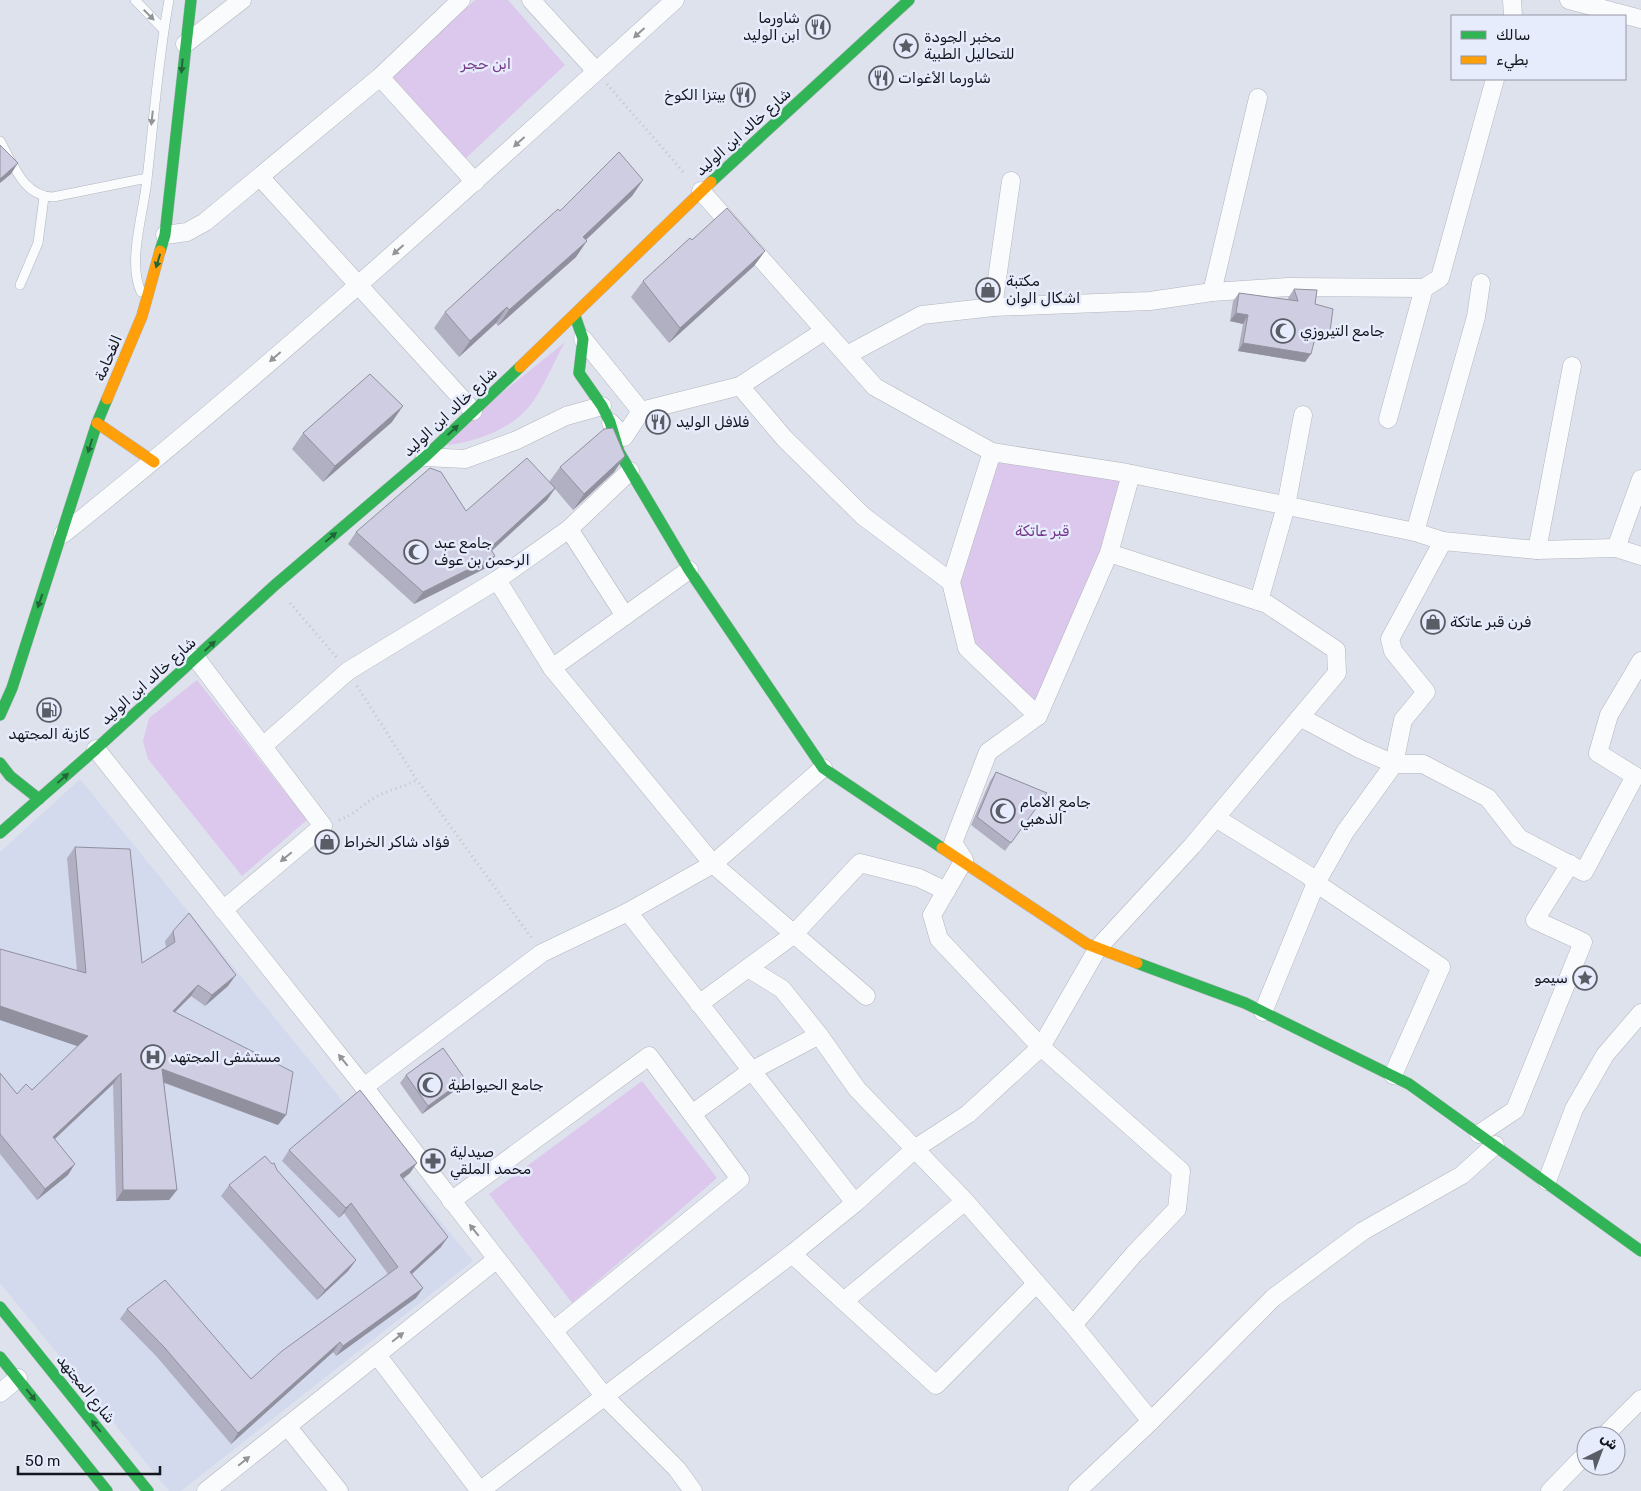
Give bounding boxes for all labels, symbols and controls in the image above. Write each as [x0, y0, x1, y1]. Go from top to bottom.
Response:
one-way arrow [143, 8, 155, 20]
place label: شاورما ابن الوليد [743, 9, 800, 44]
restaurant icon: شاورما ابن الوليد [805, 14, 831, 40]
legend [1451, 15, 1626, 80]
text: سالك [1496, 26, 1531, 44]
one-way arrow [634, 27, 646, 39]
place label: مخبر الجودة للتحاليل الطبية [924, 28, 1015, 63]
place icon: مخبر الجودة للتحاليل الطبية [893, 33, 919, 59]
text: بطيء [1496, 51, 1529, 72]
park label: ابن حجر [460, 55, 511, 73]
one-way arrow [178, 58, 186, 74]
restaurant icon: شاورما الأغوات [868, 65, 894, 91]
place label: شاورما الأغوات [898, 69, 991, 88]
restaurant icon: بيتزا الكوخ [730, 82, 756, 108]
street label: شارع خالد ابن الوليد [691, 84, 796, 181]
place label: بيتزا الكوخ [664, 86, 726, 106]
one-way arrow [148, 110, 156, 126]
one-way arrow [513, 136, 525, 148]
one-way arrow [392, 244, 404, 256]
one-way arrow [153, 254, 161, 269]
place label: مكتبة اشكال الوان [1006, 272, 1080, 307]
shop icon: مكتبة اشكال الوان [975, 277, 1001, 303]
mosque icon: جامع التيروزي [1270, 318, 1296, 344]
place label: جامع التيروزي [1300, 322, 1385, 342]
street label: الفحامة [90, 332, 126, 384]
one-way arrow [269, 351, 281, 362]
street label: شارع خالد ابن الوليد [399, 364, 502, 462]
restaurant icon: فلافل الوليد [645, 409, 671, 435]
place label: فلافل الوليد [676, 413, 749, 431]
one-way arrow [446, 424, 458, 436]
one-way arrow [85, 439, 93, 454]
park label: قبر عاتكة [1015, 522, 1069, 540]
one-way arrow [324, 532, 337, 543]
place label: جامع عبد الرحمن بن عوف [434, 534, 530, 569]
mosque icon: جامع عبد الرحمن بن عوف [403, 539, 429, 565]
one-way arrow [36, 594, 44, 609]
shop icon: فرن قبر عاتكة [1420, 609, 1446, 635]
place label: فرن قبر عاتكة [1450, 613, 1531, 631]
street label: شارع خالد ابن الوليد [96, 633, 201, 730]
one-way arrow [203, 640, 215, 652]
fuel station icon: كازية المجتهد [36, 697, 62, 723]
place label: كازية المجتهد [8, 725, 90, 743]
one-way arrow [57, 773, 69, 784]
place label: جامع الامام الذهبي [1020, 793, 1091, 831]
mosque icon: جامع الامام الذهبي [990, 798, 1016, 824]
shop icon: فؤاد شاكر الخراط [314, 829, 340, 855]
place label: فؤاد شاكر الخراط [344, 833, 449, 851]
one-way arrow [280, 851, 292, 862]
place icon: سيمو [1572, 965, 1598, 991]
place label: سيمو [1534, 969, 1568, 987]
hospital icon: مستشفى المجتهد [140, 1044, 166, 1070]
place label: مستشفى المجتهد [170, 1048, 280, 1066]
one-way arrow [337, 1054, 348, 1067]
mosque icon: جامع الحيواطية [417, 1072, 443, 1098]
place label: جامع الحيواطية [448, 1076, 544, 1096]
place label: صيدلية محمد الملقي [450, 1143, 531, 1181]
pharmacy icon: صيدلية محمد الملقي [420, 1148, 446, 1174]
one-way arrow [468, 1224, 479, 1237]
one-way arrow [391, 1332, 404, 1343]
street label: شارع المجتهد [51, 1351, 119, 1428]
one-way arrow [25, 1388, 36, 1401]
one-way arrow [90, 1420, 101, 1433]
north arrow [1576, 1426, 1626, 1476]
text: ش [1597, 1429, 1622, 1454]
scale bar [18, 1444, 160, 1476]
text: 50 m [25, 1452, 60, 1470]
one-way arrow [237, 1455, 250, 1466]

